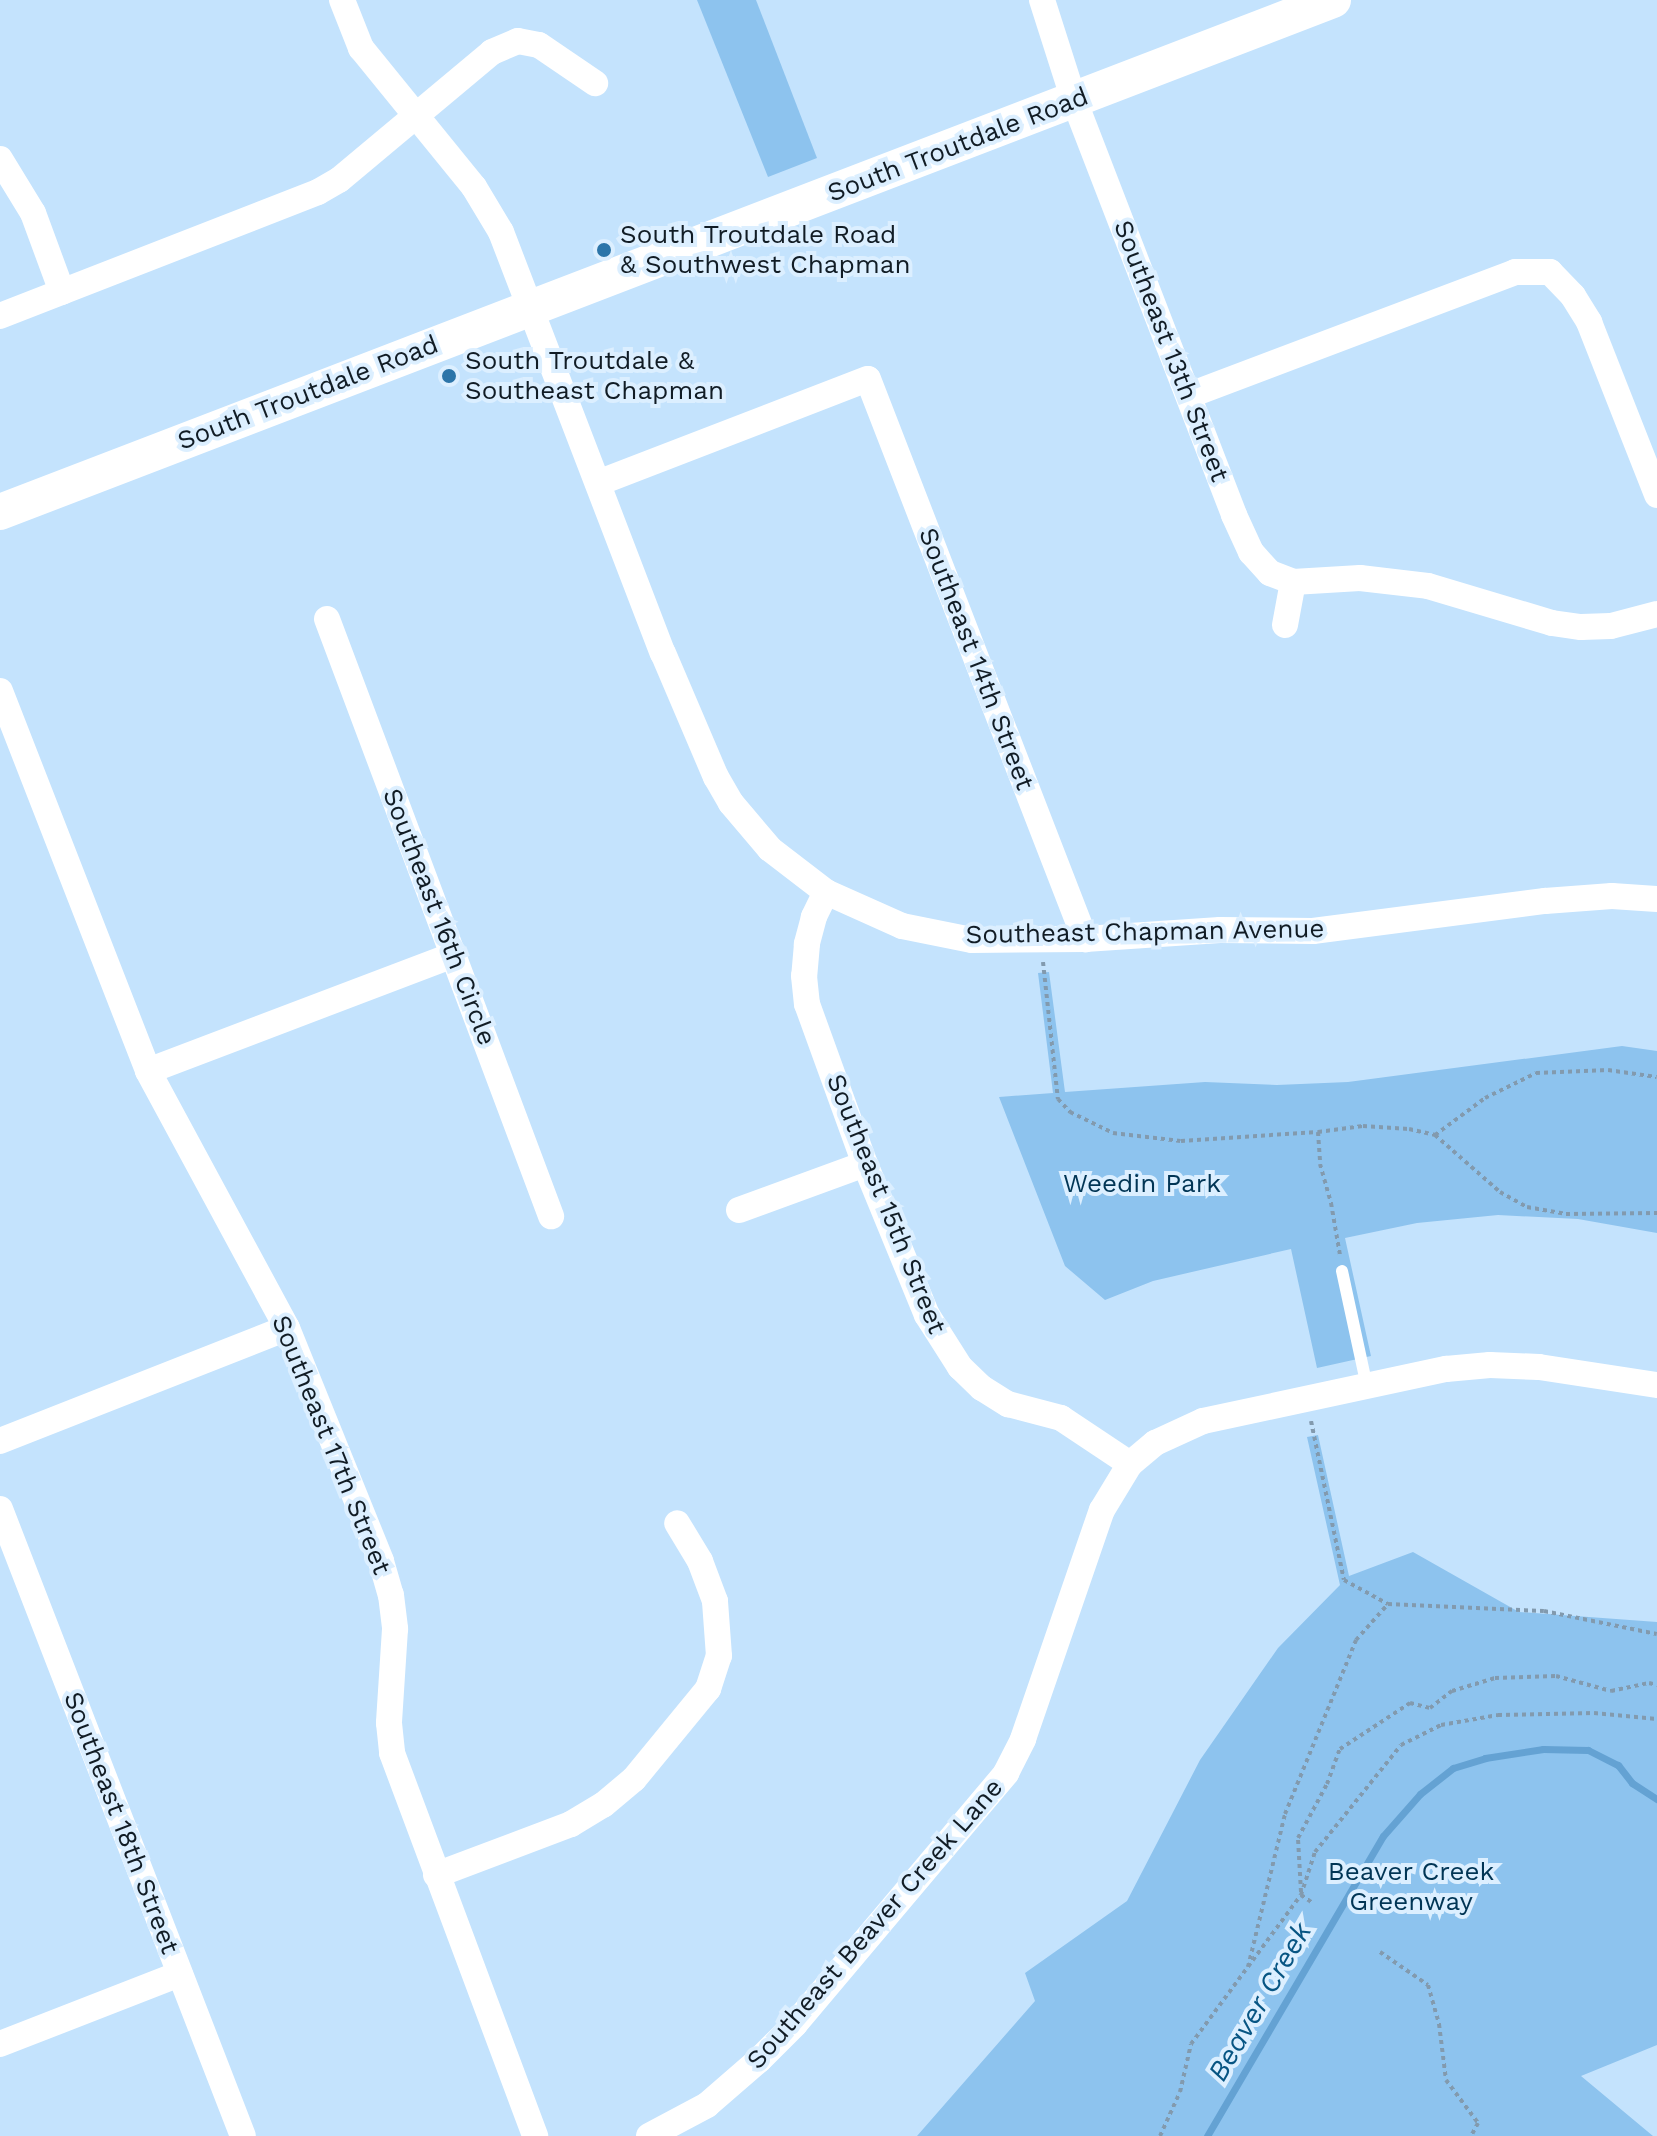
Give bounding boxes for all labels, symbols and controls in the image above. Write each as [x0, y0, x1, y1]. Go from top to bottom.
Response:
street label: South Troutdale Road [823, 81, 1093, 209]
street label: Southeast 13th Street [1107, 216, 1235, 486]
place label: South Troutdale Road & Southwest Chapman [620, 219, 910, 280]
marker: South Troutdale Road & Southwest Chapman [595, 241, 613, 259]
street label: South Troutdale Road [173, 329, 443, 457]
place label: South Troutdale & Southeast Chapman [465, 345, 724, 406]
marker: South Troutdale & Southeast Chapman [440, 367, 458, 385]
street label: Southeast 14th Street [912, 523, 1040, 795]
street label: Southeast 16th Circle [376, 784, 502, 1050]
street label: Southeast Chapman Avenue [965, 913, 1325, 951]
street label: Southeast 15th Street [819, 1069, 953, 1339]
park label: Weedin Park [1063, 1168, 1221, 1200]
street label: Southeast 17th Street [265, 1311, 397, 1579]
street label: Southeast 18th Street [56, 1687, 186, 1959]
street label: Southeast Beaver Creek Lane [740, 1772, 1010, 2076]
park label: Beaver Creek Greenway [1327, 1856, 1495, 1918]
water label: Beaver Creek [1201, 1916, 1319, 2088]

